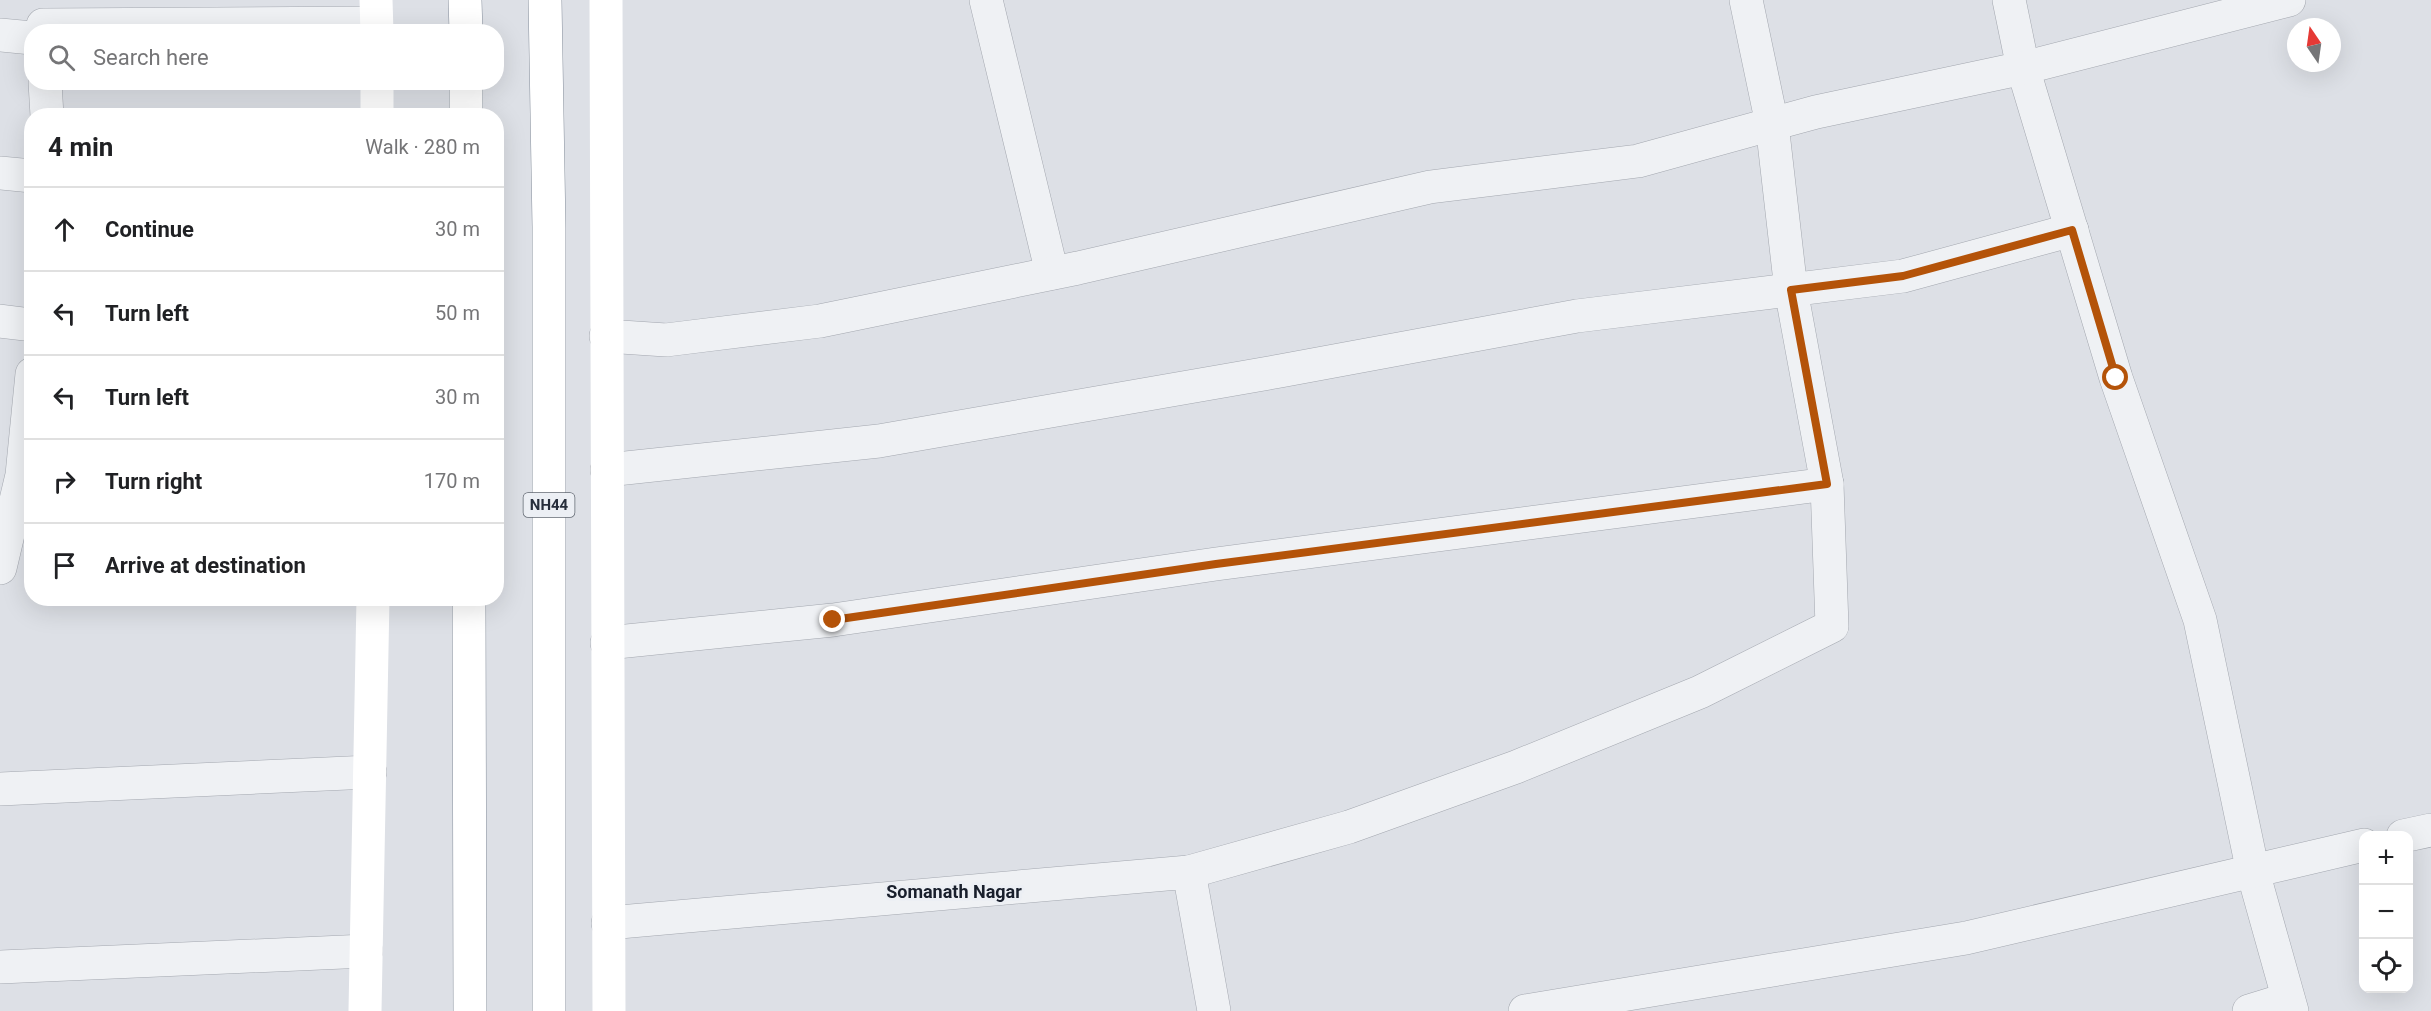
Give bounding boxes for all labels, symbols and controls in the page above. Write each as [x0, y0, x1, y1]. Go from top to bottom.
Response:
north arrow [2287, 18, 2341, 72]
search box [24, 24, 504, 90]
icon: search [45, 41, 78, 74]
text: Search here [93, 45, 209, 70]
text: 4 min [48, 132, 113, 162]
text: Walk · 280 m [365, 135, 480, 159]
icon: ahead [48, 213, 81, 246]
text: Continue [105, 217, 194, 242]
text: 30 m [435, 217, 480, 241]
icon: left [48, 297, 81, 330]
text: Turn left [105, 301, 189, 326]
text: 50 m [435, 301, 480, 325]
route start [2102, 364, 2128, 390]
icon: left [48, 381, 81, 414]
text: Turn left [105, 385, 189, 410]
text: 30 m [435, 385, 480, 409]
icon: right [48, 465, 81, 498]
text: Turn right [105, 469, 202, 494]
text: 170 m [424, 469, 480, 493]
road number: NH44 [524, 493, 574, 517]
icon: arrive [48, 549, 81, 582]
text: Arrive at destination [105, 553, 306, 578]
route end [819, 606, 845, 632]
map controls [2359, 831, 2413, 993]
button: + [2359, 831, 2413, 885]
district label: Somanath Nagar [886, 881, 1022, 902]
button: − [2359, 885, 2413, 939]
button: locate [2359, 939, 2413, 993]

